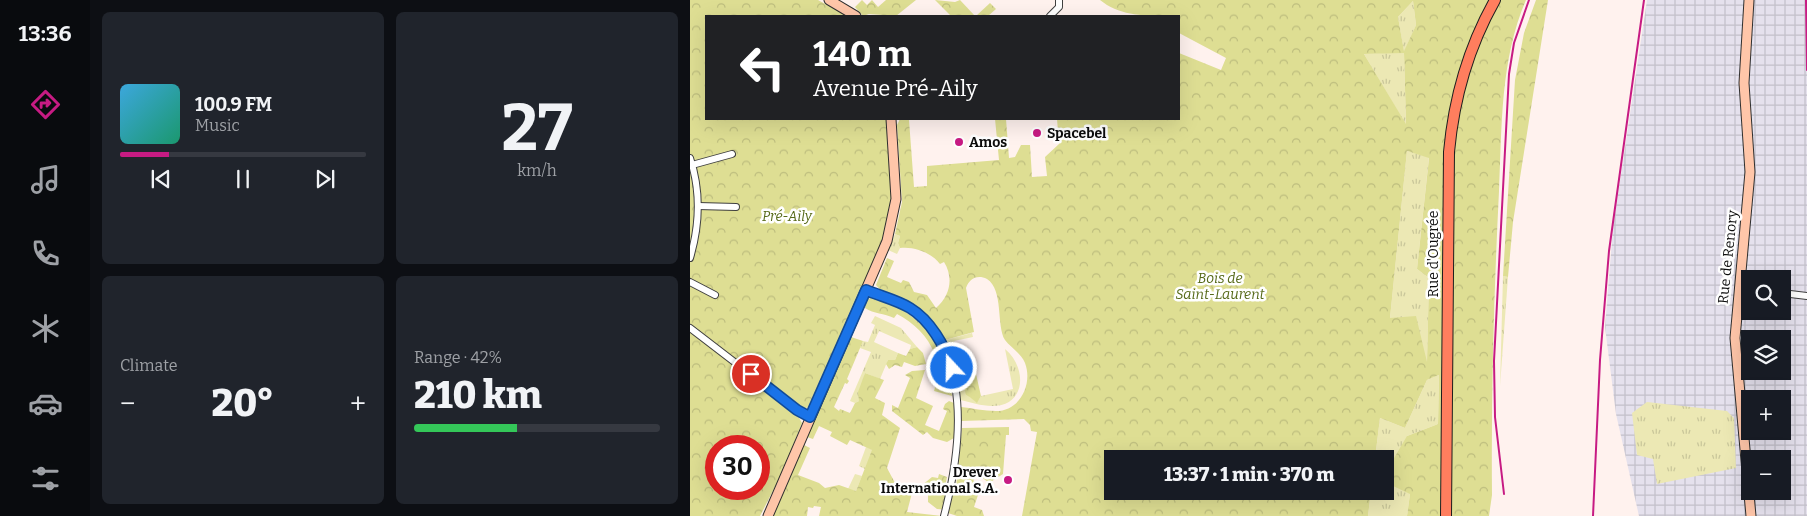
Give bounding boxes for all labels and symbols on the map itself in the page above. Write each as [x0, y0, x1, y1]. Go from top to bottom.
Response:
place label: Spacebel [1047, 125, 1107, 142]
marker: Spacebel [1031, 127, 1043, 139]
place label: Amos [969, 134, 1007, 151]
marker: Amos [953, 136, 965, 148]
park label: Pré-Aily [762, 208, 813, 225]
street label: Rue de Renory [1715, 209, 1741, 305]
street label: Rue d'Ougrée [1425, 211, 1442, 297]
park label: Bois de Saint-Laurent [1175, 270, 1266, 303]
position arrow [925, 341, 977, 393]
pin [730, 353, 772, 395]
speed limit sign: 30 [705, 435, 770, 500]
place label: Drever International S.A. [881, 464, 998, 497]
marker: Drever International S.A. [1002, 474, 1014, 486]

